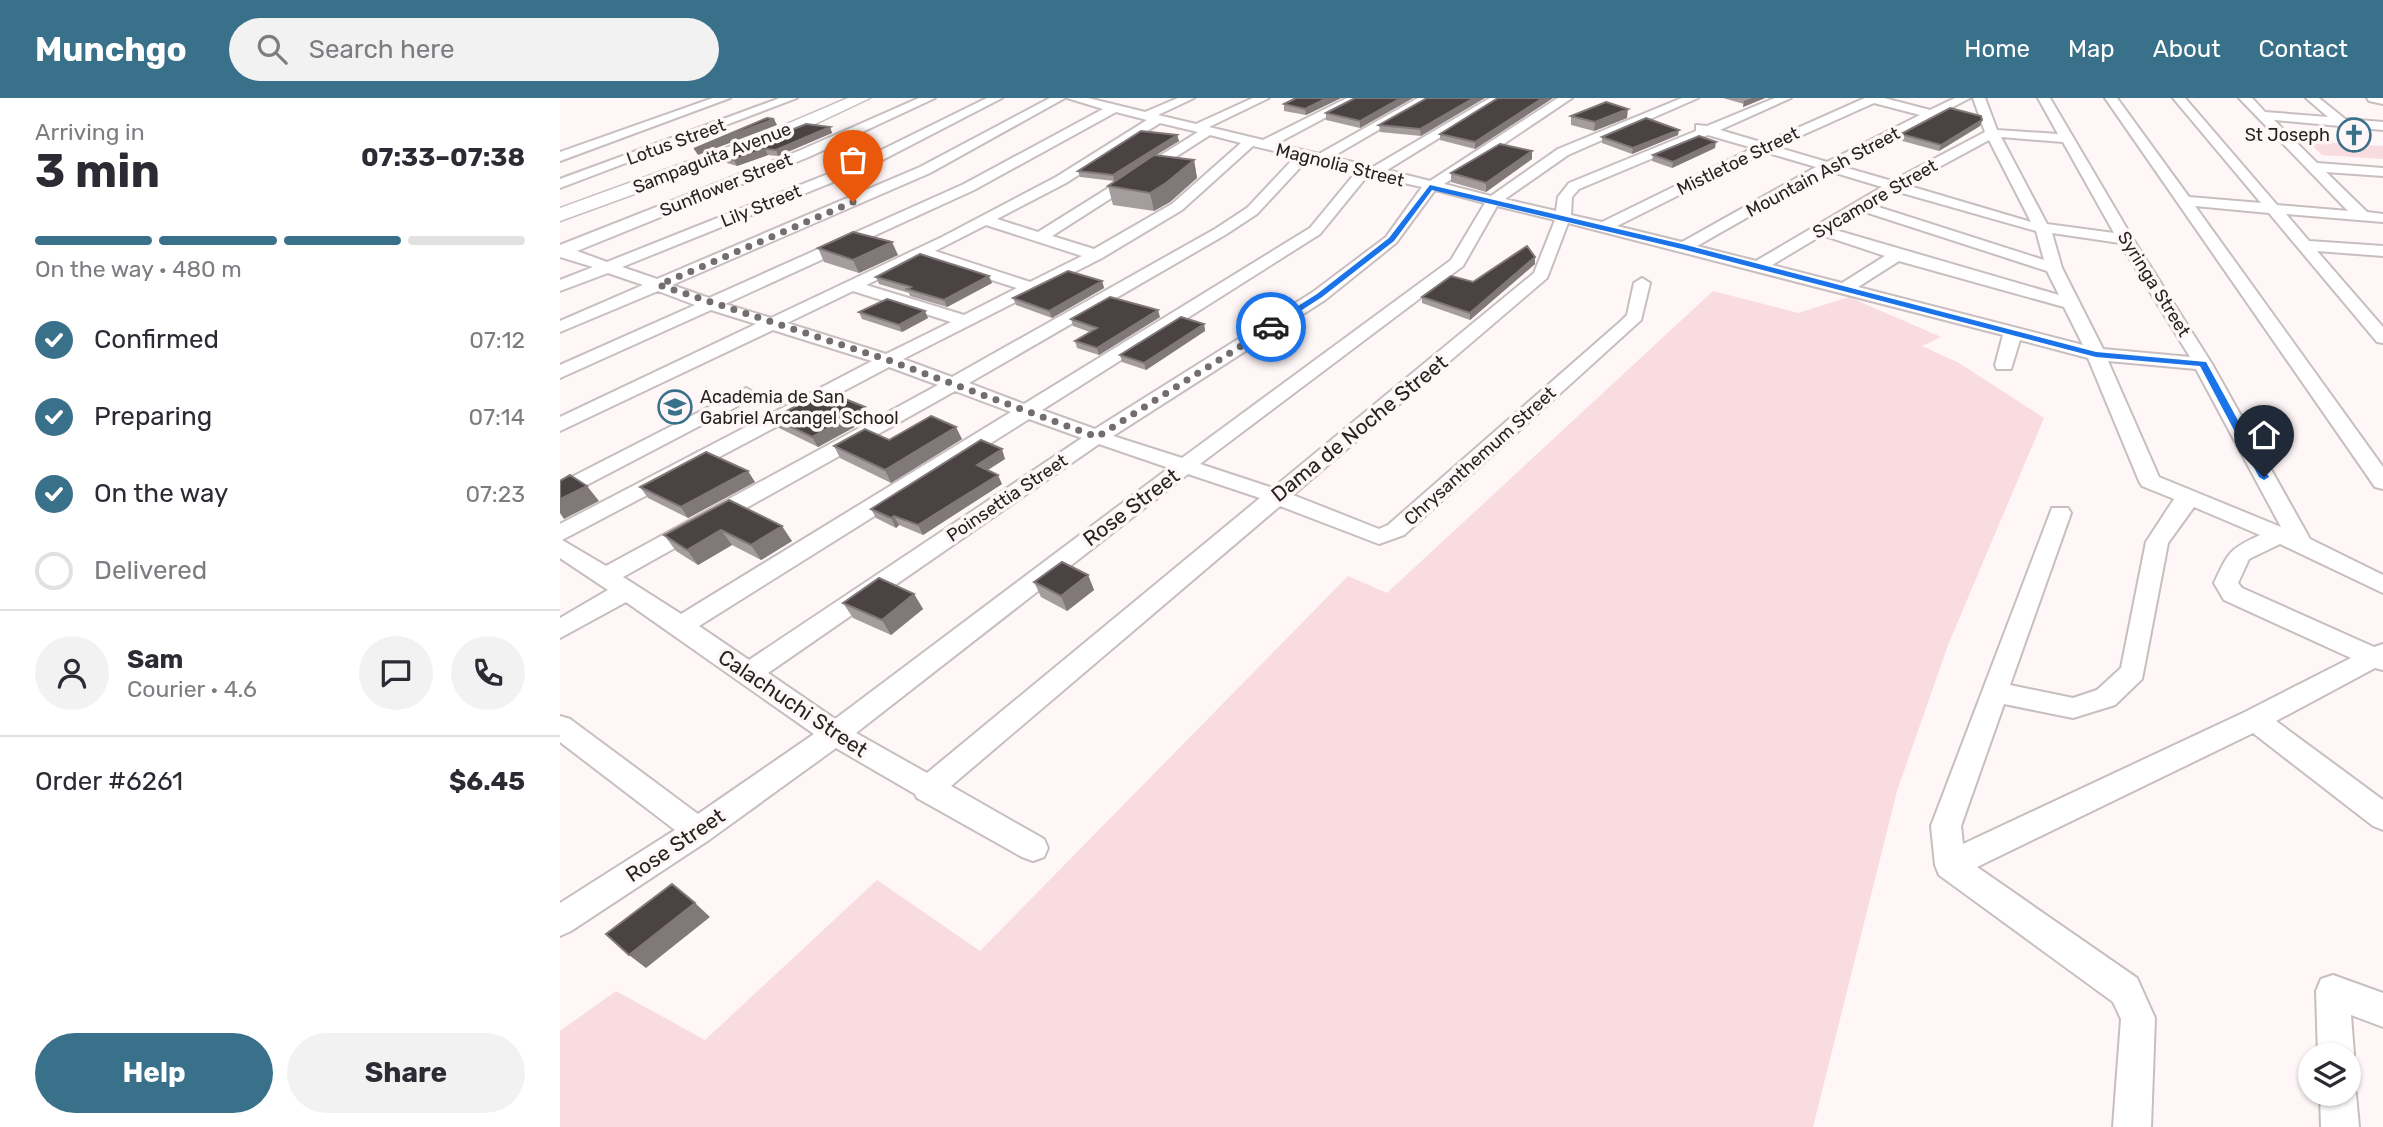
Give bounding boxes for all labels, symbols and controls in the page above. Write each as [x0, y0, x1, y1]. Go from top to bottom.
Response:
search box [229, 18, 719, 81]
text: Munchgo [35, 30, 187, 69]
icon: search [253, 30, 291, 68]
text: Search here [309, 34, 455, 65]
text: Home [1964, 35, 2030, 63]
text: Map [2068, 35, 2115, 63]
text: About [2153, 35, 2221, 63]
text: Contact [2259, 35, 2348, 63]
street label: Lotus Street [624, 114, 728, 170]
church icon: St Joseph [2335, 116, 2373, 154]
text: Arriving in [35, 118, 145, 146]
street label: Sampaguita Avenue [630, 118, 794, 198]
street label: Mistletoe Street [1673, 122, 1803, 200]
street label: Mountain Ash Street [1742, 122, 1904, 222]
place label: St Joseph [2245, 124, 2330, 146]
pin [823, 130, 883, 202]
street label: Magnolia Street [1274, 138, 1406, 192]
icon: bag [834, 141, 872, 179]
text: 07:33–07:38 [361, 142, 525, 173]
text: 3 min [35, 144, 160, 199]
street label: Sunflower Street [657, 148, 795, 222]
street label: Sycamore Street [1809, 154, 1941, 244]
street label: Lily Street [718, 180, 804, 232]
street label: Syringa Street [2113, 227, 2195, 341]
text: On the way · 480 m [35, 255, 242, 283]
courier [1236, 292, 1306, 362]
icon: car [1252, 308, 1290, 346]
icon: check [35, 321, 73, 359]
text: Confirmed [94, 324, 219, 355]
text: 07:12 [469, 326, 525, 354]
street label: Dama de Noche Street [1266, 349, 1452, 507]
street label: Chrysanthemum Street [1400, 382, 1560, 530]
place label: Academia de San Gabriel Arcangel School [700, 386, 899, 429]
school or university icon: Academia de San Gabriel Arcangel School [656, 388, 694, 426]
icon: check [35, 398, 73, 436]
text: Preparing [94, 401, 212, 432]
text: 07:14 [469, 403, 525, 431]
pin [2234, 405, 2294, 477]
icon: home [2245, 416, 2283, 454]
street label: Poinsettia Street [942, 449, 1072, 547]
street label: Rose Street [1078, 463, 1184, 551]
icon: check [35, 475, 73, 513]
text: On the way [94, 478, 228, 509]
text: 07:23 [465, 480, 525, 508]
text: Delivered [94, 555, 207, 586]
button: person [35, 636, 109, 710]
button: chat [359, 636, 433, 710]
button: phone [451, 636, 525, 710]
text: Sam [127, 644, 183, 675]
street label: Calachuchi Street [714, 644, 872, 762]
text: Courier · 4.6 [127, 675, 257, 703]
text: Order #6261 [35, 766, 183, 797]
text: $6.45 [449, 766, 525, 797]
street label: Rose Street [621, 803, 729, 887]
button: Help [35, 1033, 273, 1113]
button: Share [287, 1033, 525, 1113]
map controls [2298, 1043, 2361, 1106]
button: layers [2298, 1043, 2361, 1106]

